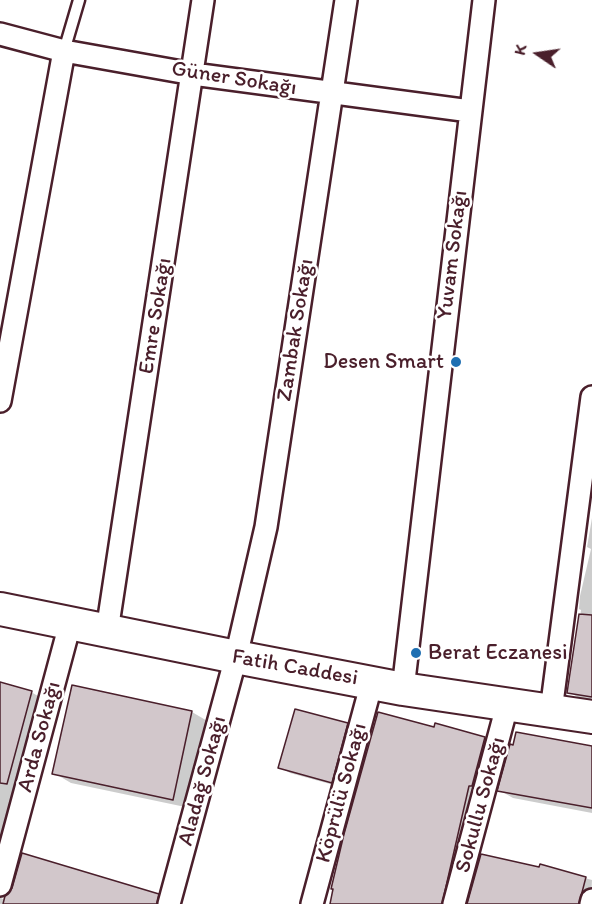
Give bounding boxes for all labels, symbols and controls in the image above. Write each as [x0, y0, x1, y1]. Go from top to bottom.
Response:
north arrow [508, 24, 568, 84]
text: K [510, 43, 530, 57]
street label: Güner Sokağı [170, 56, 298, 102]
street label: Yuvam Sokağı [432, 189, 474, 321]
street label: Emre Sokağı [134, 256, 178, 376]
street label: Zambak Sokağı [272, 257, 320, 403]
place label: Desen Smart [323, 349, 444, 375]
marker: Desen Smart [449, 355, 463, 369]
place label: Berat Eczanesi [428, 640, 568, 666]
street label: Fatih Caddesi [230, 644, 360, 692]
marker: Berat Eczanesi [409, 646, 423, 660]
street label: Arda Sokağı [13, 679, 67, 795]
street label: Aladağ Sokağı [173, 713, 233, 849]
street label: Köprülü Sokağı [311, 720, 373, 866]
street label: Sokullu Sokağı [450, 734, 512, 876]

